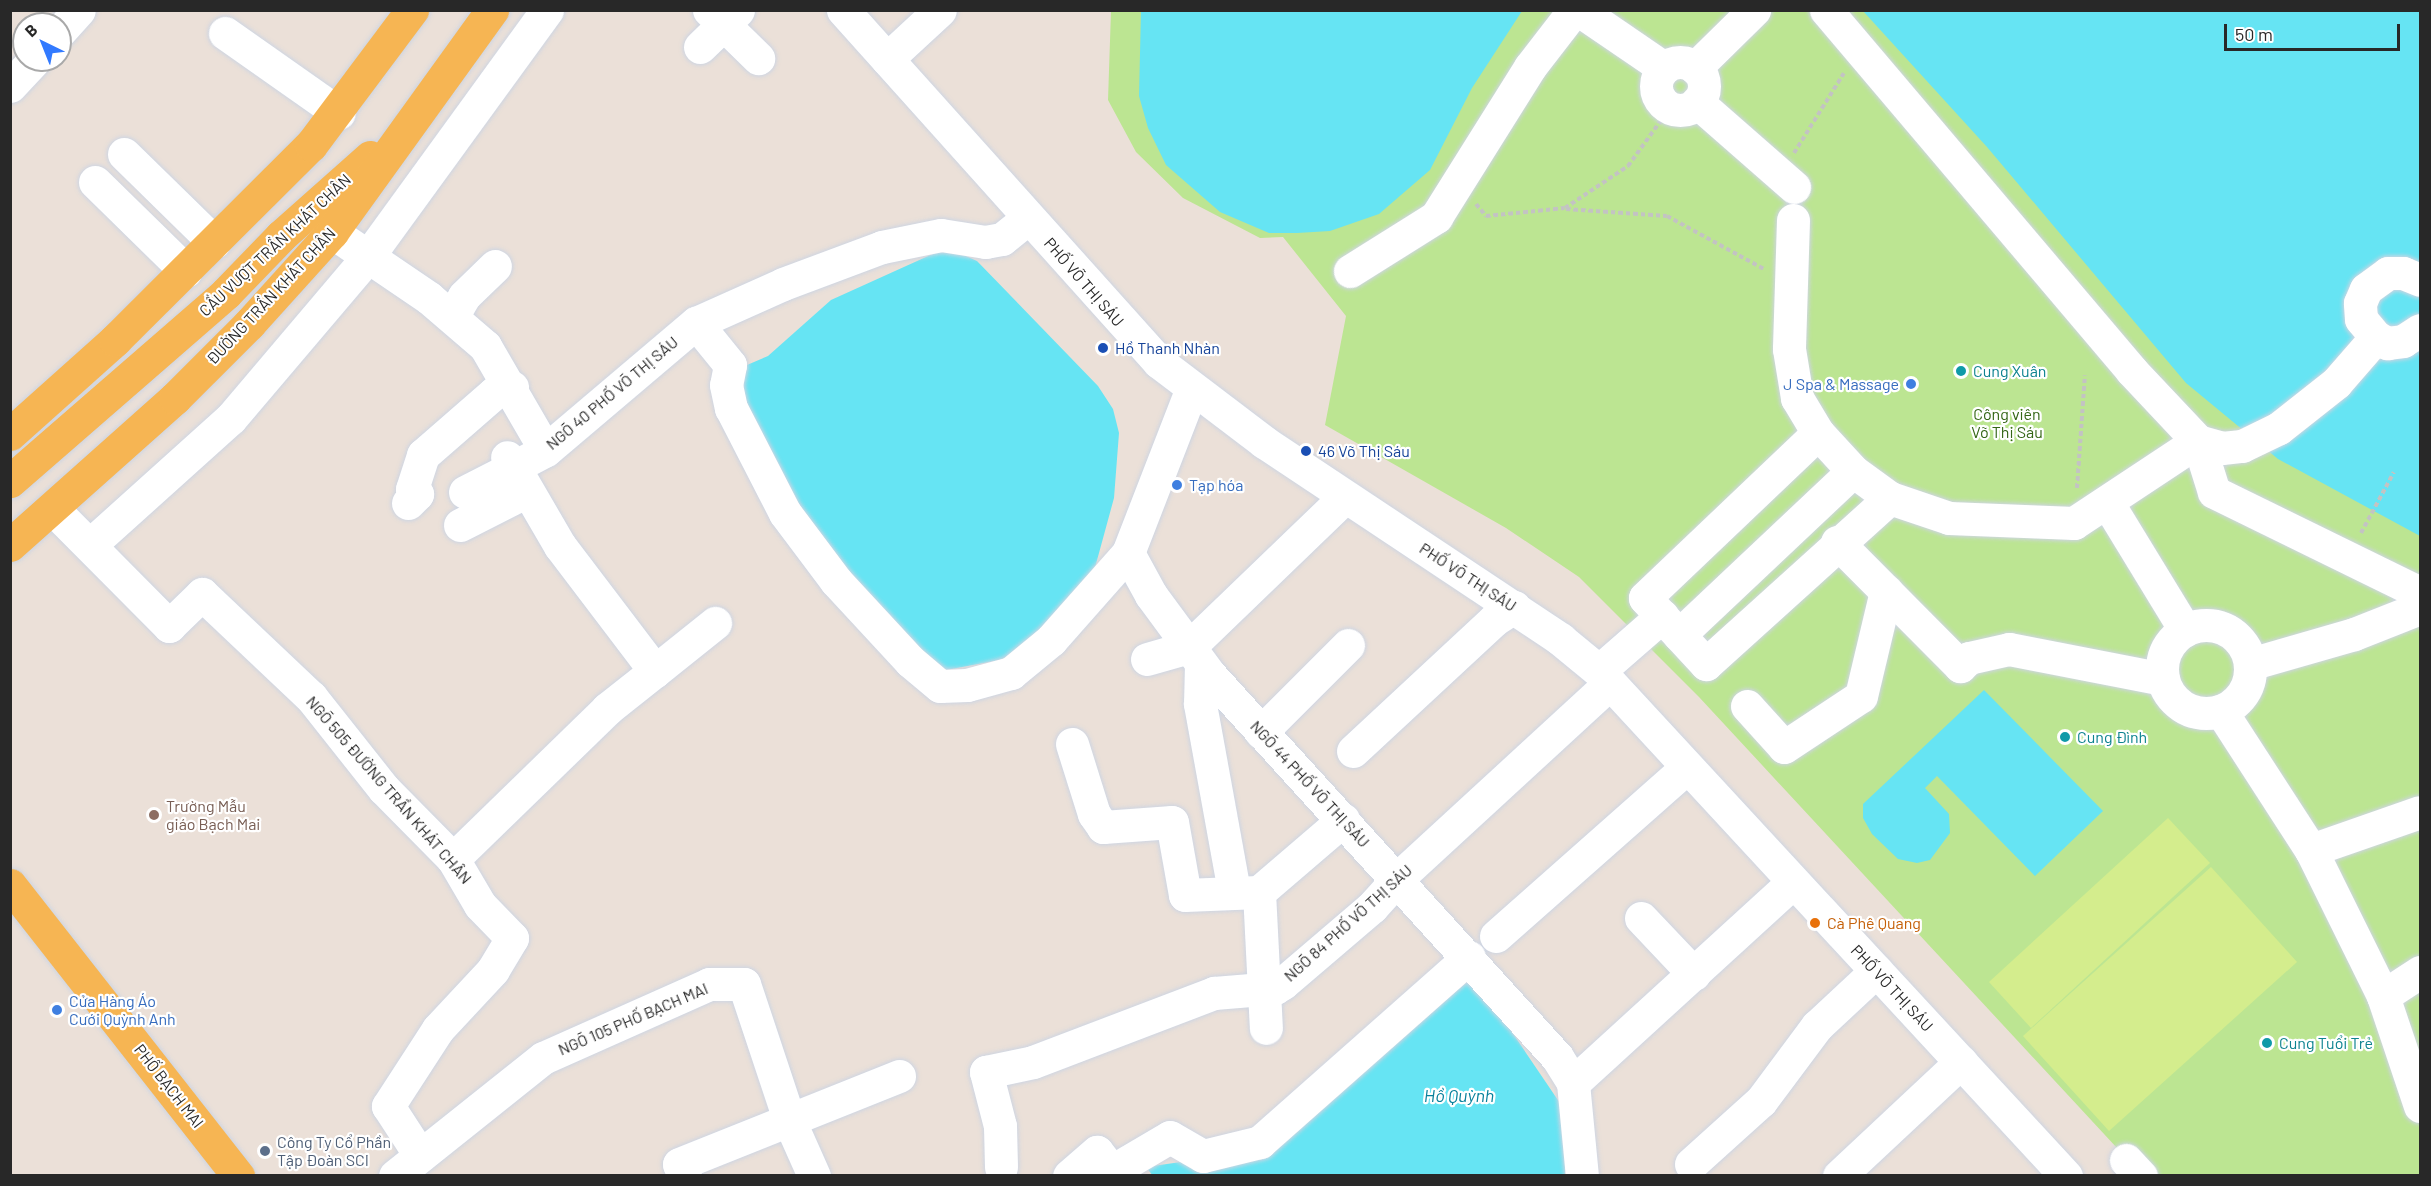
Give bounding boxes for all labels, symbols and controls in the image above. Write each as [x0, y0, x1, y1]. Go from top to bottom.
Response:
north arrow [12, 12, 72, 72]
scale bar [2227, 12, 2402, 50]
text: B [21, 20, 41, 40]
text: 50 m [2235, 23, 2273, 45]
street label: CẦU VƯỢT TRẦN KHÁT CHÂN [195, 170, 355, 320]
street label: ĐƯỜNG TRẦN KHÁT CHÂN [203, 224, 339, 368]
street label: PHỐ VÕ THỊ SÁU [1040, 234, 1128, 330]
street label: NGÕ 40 PHỐ VÕ THỊ SÁU [542, 332, 682, 454]
place label: Hồ Thanh Nhàn [1115, 338, 1220, 358]
marker: Hồ Thanh Nhàn [1096, 341, 1110, 355]
place label: Cung Xuân [1973, 361, 2046, 381]
marker: Cung Xuân [1954, 364, 1968, 378]
place label: J Spa & Massage [1783, 374, 1899, 394]
marker: J Spa & Massage [1904, 377, 1918, 391]
park label: Công viên Võ Thị Sáu [1971, 404, 2043, 442]
place label: 46 Võ Thị Sáu [1318, 441, 1410, 461]
marker: 46 Võ Thị Sáu [1299, 444, 1313, 458]
place label: Tạp hóa [1189, 475, 1243, 495]
marker: Tạp hóa [1170, 478, 1184, 492]
street label: PHỐ VÕ THỊ SÁU [1416, 539, 1520, 615]
street label: NGÕ 505 ĐƯỜNG TRẦN KHÁT CHÂN [302, 692, 476, 888]
street label: NGÕ 44 PHỐ VÕ THỊ SÁU [1246, 717, 1374, 851]
place label: Cung Đình [2077, 727, 2147, 747]
marker: Cung Đình [2058, 730, 2072, 744]
place label: Trường Mẫu giáo Bạch Mai [166, 796, 260, 834]
marker: Trường Mẫu giáo Bạch Mai [147, 808, 161, 822]
street label: NGÕ 84 PHỐ VÕ THỊ SÁU [1280, 860, 1416, 986]
place label: Cà Phê Quang [1827, 913, 1921, 933]
marker: Cà Phê Quang [1808, 916, 1822, 930]
street label: PHỐ VÕ THỊ SÁU [1847, 941, 1937, 1035]
street label: NGÕ 105 PHỐ BẠCH MAI [555, 979, 711, 1059]
place label: Cửa Hàng Áo Cưới Quỳnh Anh [69, 991, 176, 1029]
marker: Cửa Hàng Áo Cưới Quỳnh Anh [50, 1003, 64, 1017]
place label: Cung Tuổi Trẻ [2279, 1033, 2373, 1053]
marker: Cung Tuổi Trẻ [2260, 1036, 2274, 1050]
street label: PHỐ BẠCH MAI [130, 1040, 208, 1132]
water label: Hồ Quỳnh [1424, 1084, 1494, 1106]
place label: Công Ty Cổ Phần Tập Đoàn SCI [277, 1132, 391, 1170]
marker: Công Ty Cổ Phần Tập Đoàn SCI [258, 1144, 272, 1158]

